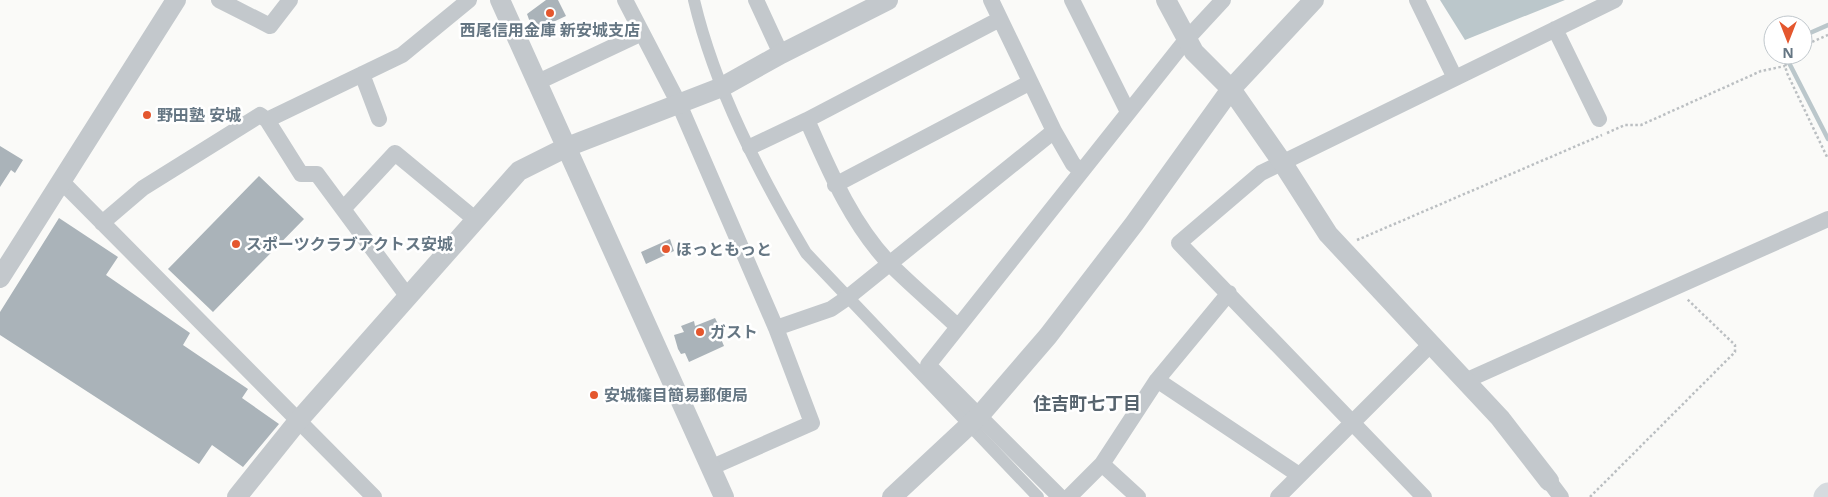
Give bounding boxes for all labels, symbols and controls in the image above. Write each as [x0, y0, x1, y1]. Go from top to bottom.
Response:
marker: 西尾信用金庫 新安城支店 [544, 7, 556, 19]
north arrow [1763, 15, 1813, 65]
place label: 西尾信用金庫 新安城支店 [460, 19, 640, 41]
text: N [1782, 44, 1794, 63]
place label: 野田塾 安城 [157, 104, 241, 126]
marker: 野田塾 安城 [141, 109, 153, 121]
place label: スポーツクラブアクトス安城 [246, 233, 453, 255]
marker: スポーツクラブアクトス安城 [230, 238, 242, 250]
place label: ほっともっと [676, 238, 772, 260]
marker: ほっともっと [660, 243, 672, 255]
place label: ガスト [710, 321, 758, 343]
marker: ガスト [694, 326, 706, 338]
place label: 安城篠目簡易郵便局 [604, 384, 748, 406]
marker: 安城篠目簡易郵便局 [588, 389, 600, 401]
district label: 住吉町七丁目 [1033, 391, 1141, 415]

